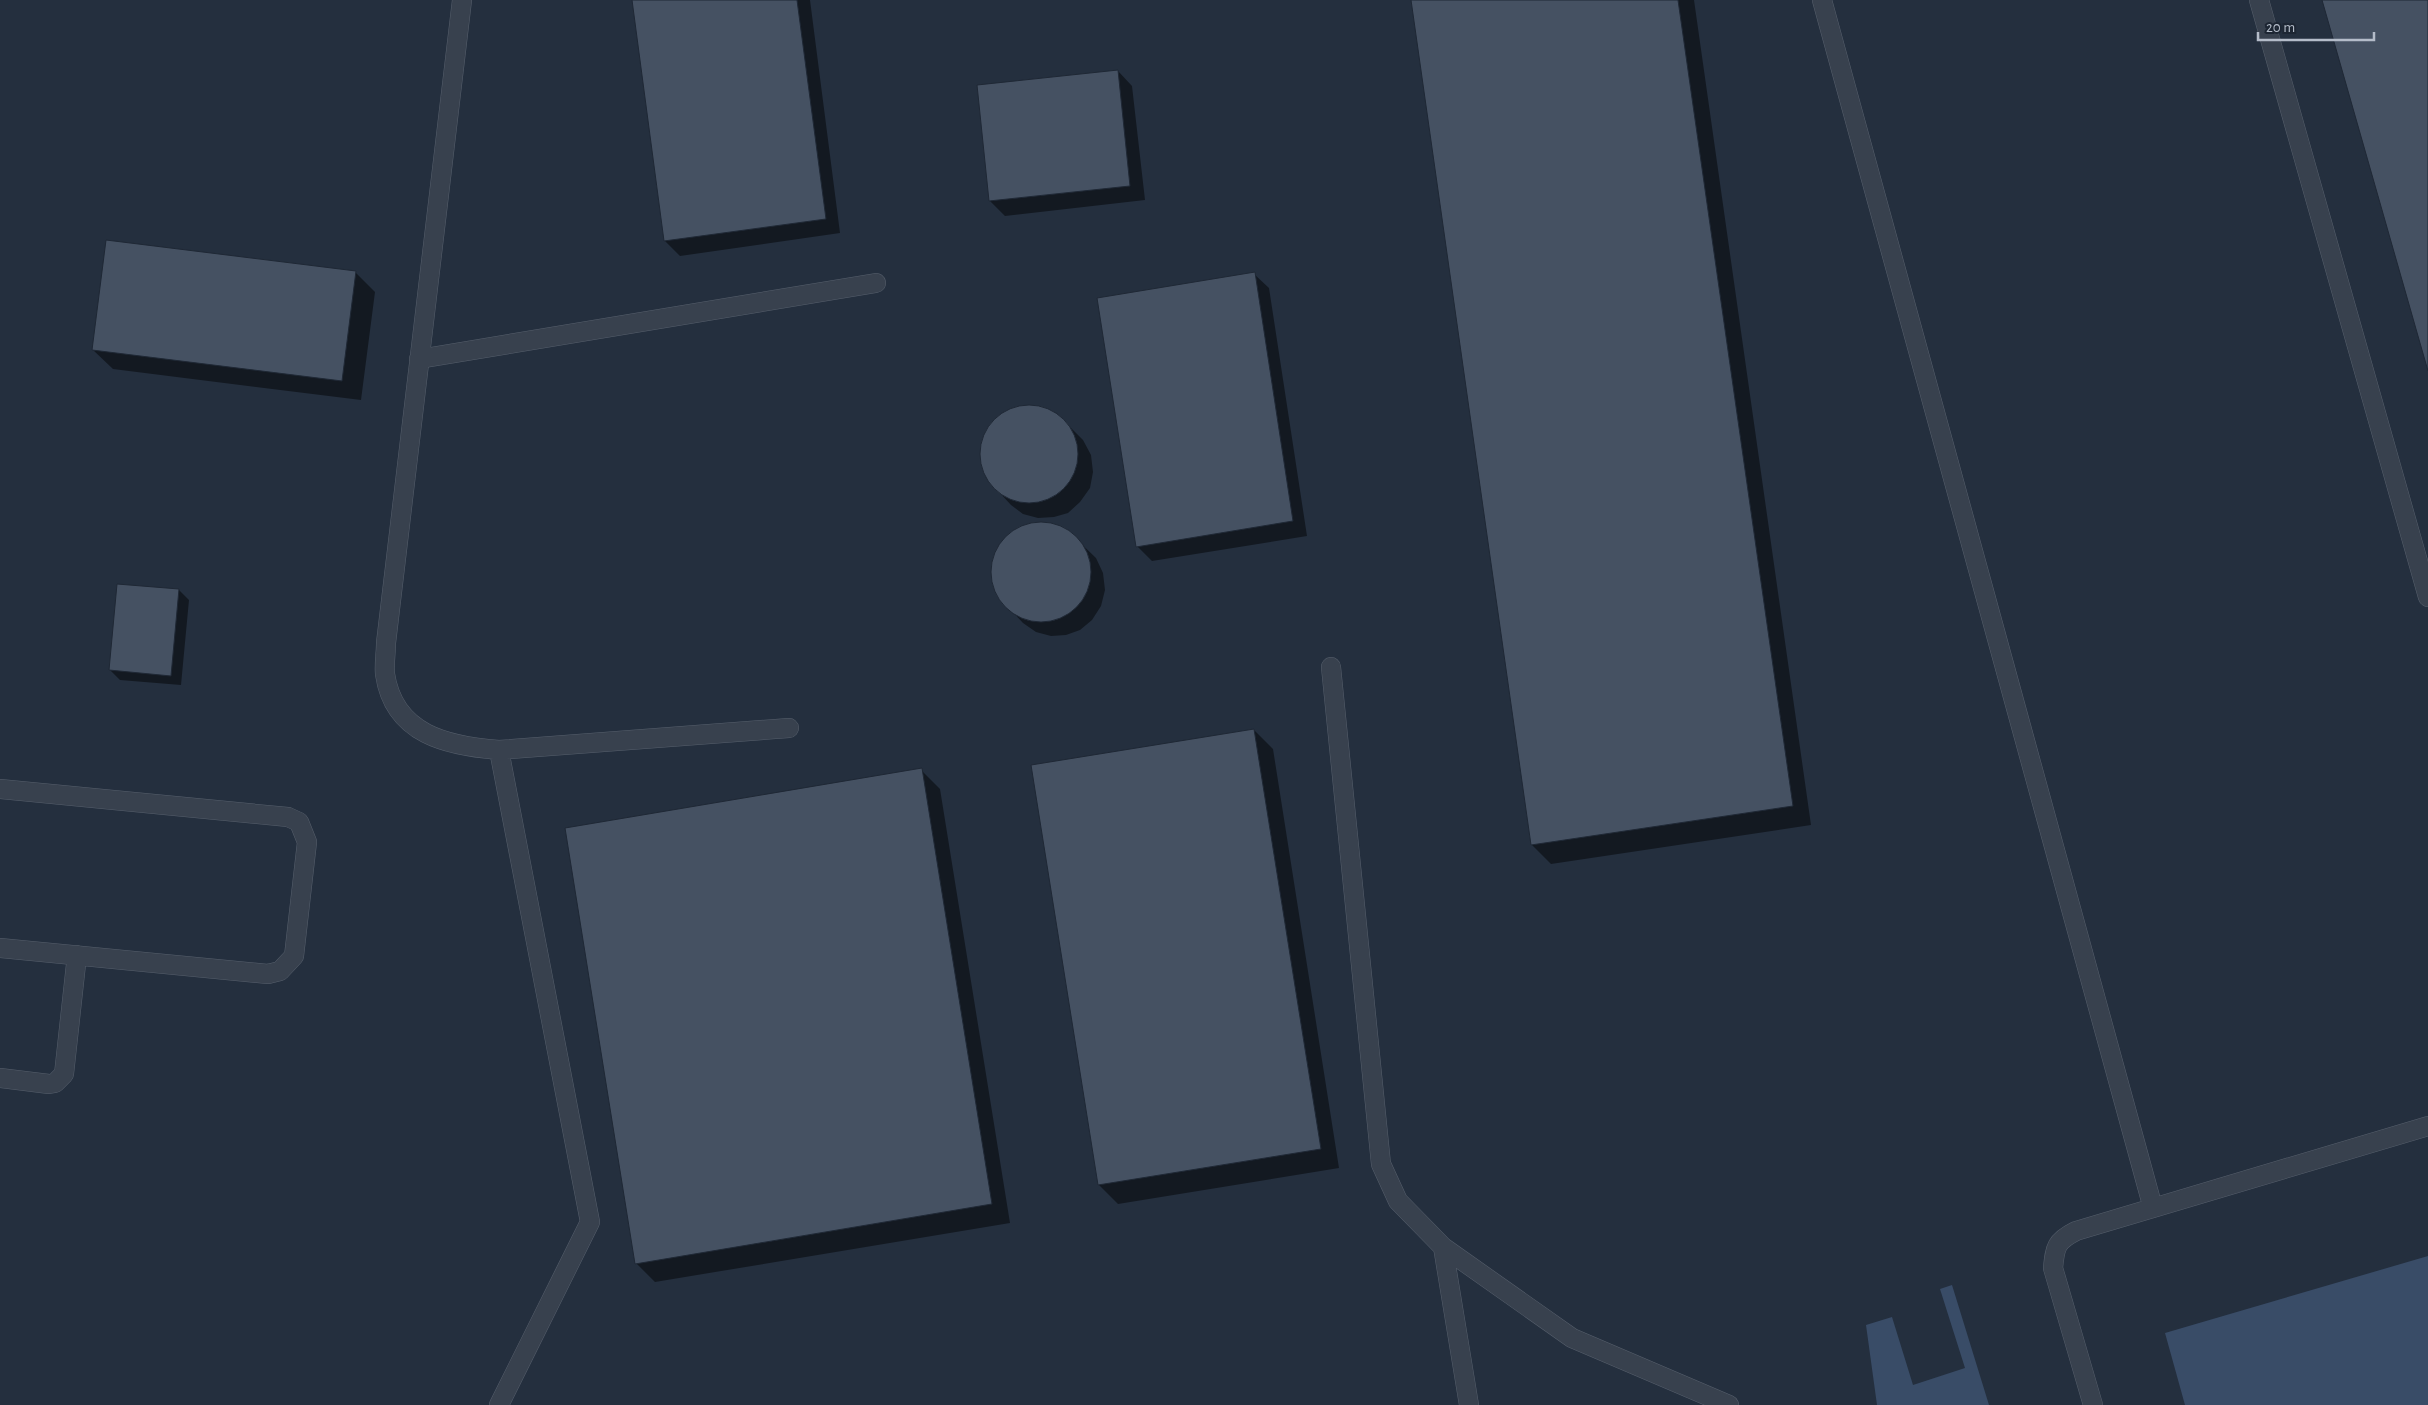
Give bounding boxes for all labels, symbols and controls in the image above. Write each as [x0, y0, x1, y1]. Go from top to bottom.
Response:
scale bar [2258, 10, 2374, 42]
text: 20 m [2266, 20, 2295, 35]

